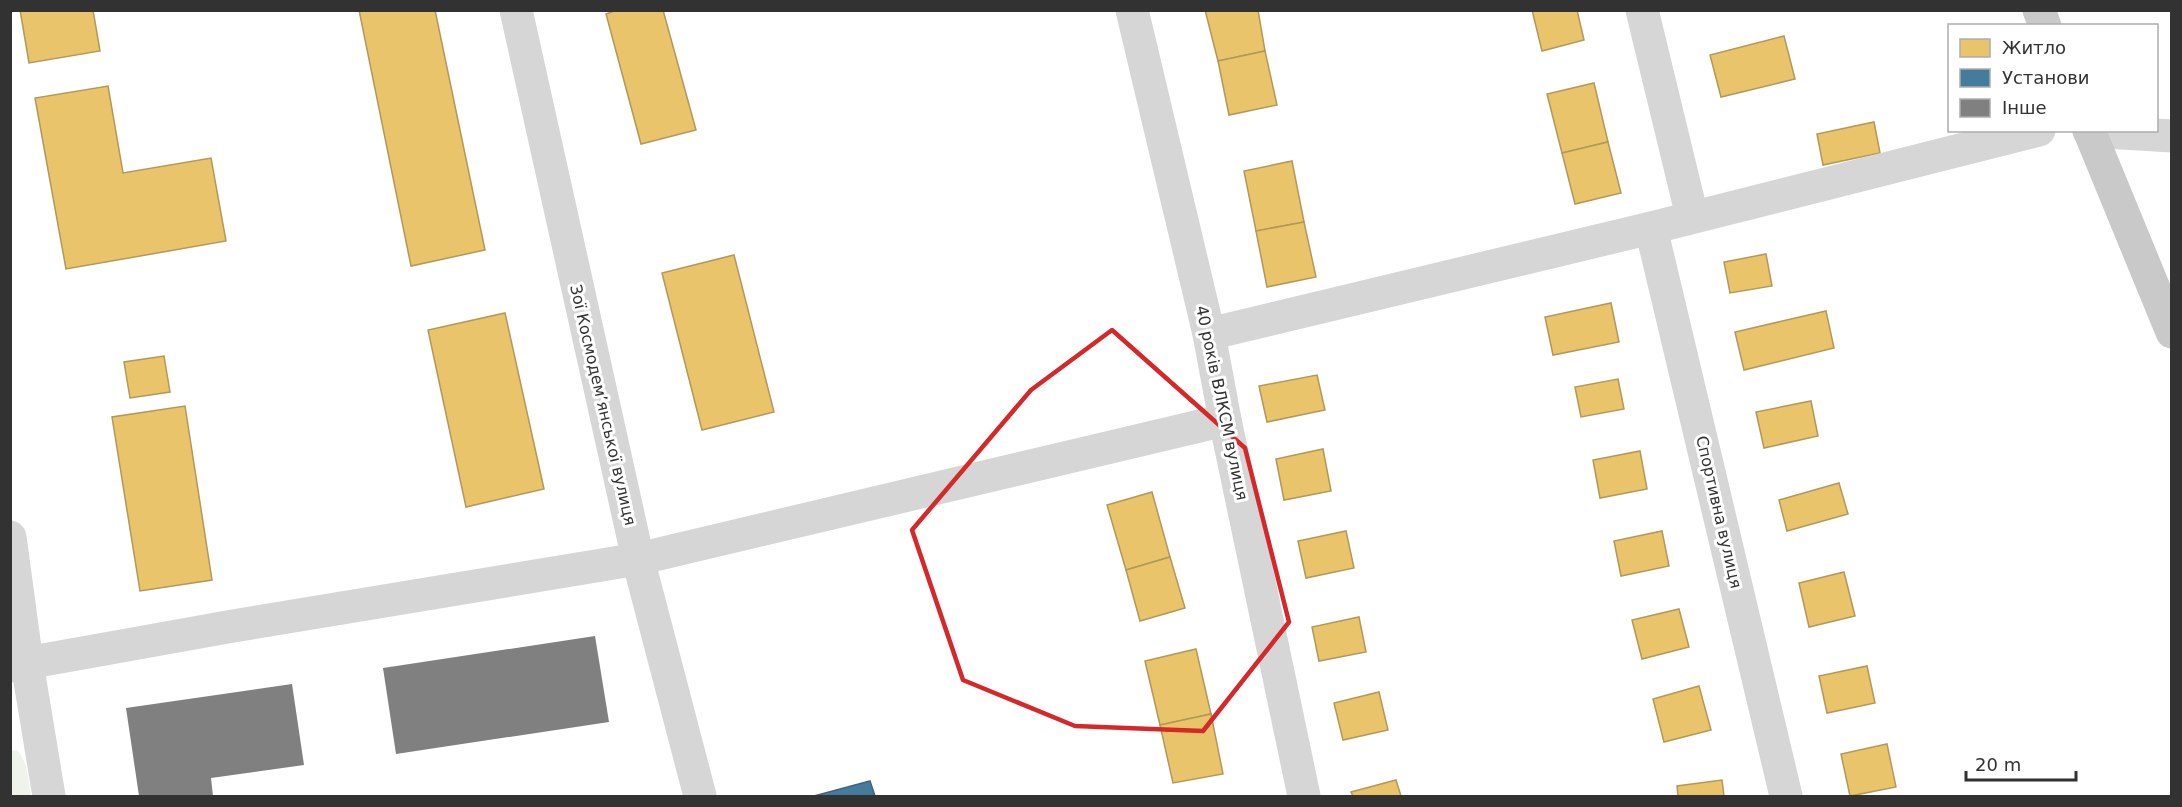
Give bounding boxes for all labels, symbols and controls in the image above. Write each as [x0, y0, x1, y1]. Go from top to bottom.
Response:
legend [1948, 24, 2158, 132]
text: Житло [2002, 37, 2066, 58]
text: Установи [2002, 67, 2089, 88]
text: Інше [2002, 97, 2047, 118]
street label: Зої Космодем’янської вулиця [566, 283, 640, 527]
street label: 40 років ВЛКСМ вулиця [1192, 304, 1252, 502]
street label: Спортивна вулиця [1692, 434, 1746, 590]
scale bar [1966, 744, 2076, 782]
text: 20 m [1975, 754, 2021, 775]

